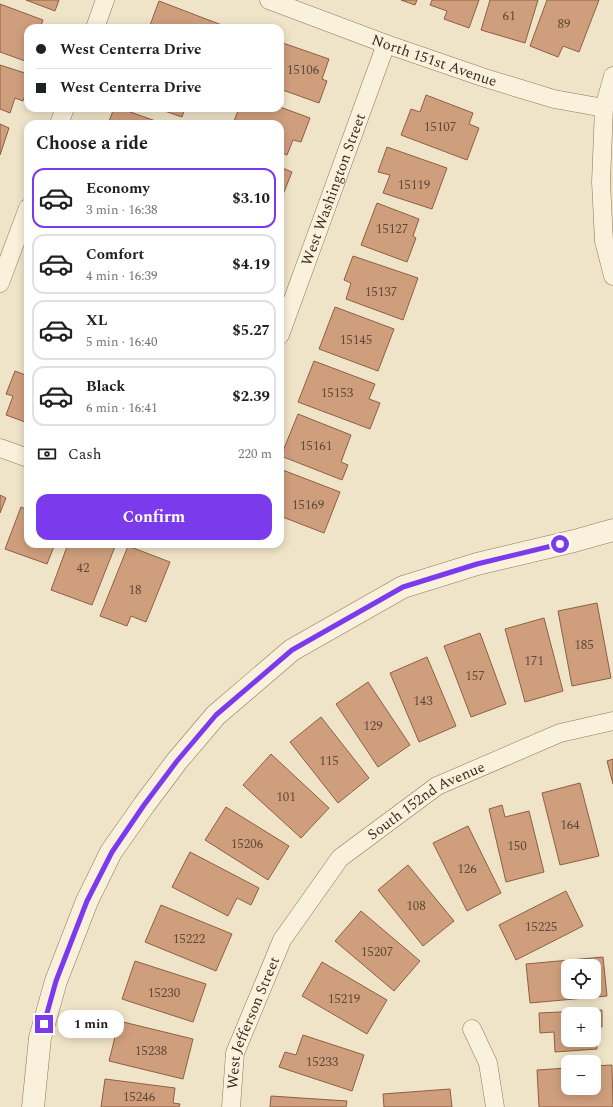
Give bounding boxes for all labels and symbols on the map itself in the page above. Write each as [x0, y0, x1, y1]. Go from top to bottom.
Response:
house number: 61 [503, 6, 516, 26]
house number: 89 [558, 14, 571, 34]
street label: North 151st Avenue [368, 29, 500, 93]
house number: 15106 [287, 60, 320, 80]
street label: West Washington Street [295, 110, 372, 269]
house number: 15107 [424, 117, 456, 137]
house number: 15119 [398, 175, 431, 195]
house number: 15127 [376, 219, 408, 239]
house number: 15137 [365, 282, 397, 302]
house number: 15145 [340, 330, 372, 350]
house number: 15153 [321, 383, 354, 403]
house number: 15161 [300, 436, 332, 456]
house number: 15169 [292, 495, 325, 515]
route start [551, 535, 569, 553]
house number: 42 [77, 558, 90, 578]
house number: 18 [129, 580, 142, 600]
house number: 185 [574, 635, 594, 655]
house number: 171 [524, 651, 544, 671]
house number: 157 [465, 666, 485, 686]
house number: 143 [413, 691, 433, 711]
house number: 129 [363, 716, 383, 736]
house number: 115 [319, 751, 339, 771]
street label: South 152nd Avenue [363, 756, 489, 846]
house number: 101 [276, 787, 296, 807]
house number: 164 [560, 815, 580, 835]
house number: 15206 [231, 834, 264, 854]
house number: 150 [507, 836, 527, 856]
house number: 126 [457, 859, 477, 879]
house number: 108 [406, 896, 426, 916]
house number: 15225 [525, 917, 557, 937]
house number: 15222 [173, 929, 205, 949]
house number: 15207 [361, 942, 393, 962]
street label: West Jefferson Street [221, 953, 286, 1090]
house number: 15230 [148, 983, 181, 1003]
house number: 15219 [328, 989, 361, 1009]
callout: 1 min [58, 1010, 124, 1038]
route end [35, 1015, 53, 1033]
house number: 15238 [135, 1041, 167, 1061]
house number: 15233 [306, 1052, 339, 1072]
house number: 15246 [123, 1087, 156, 1107]

